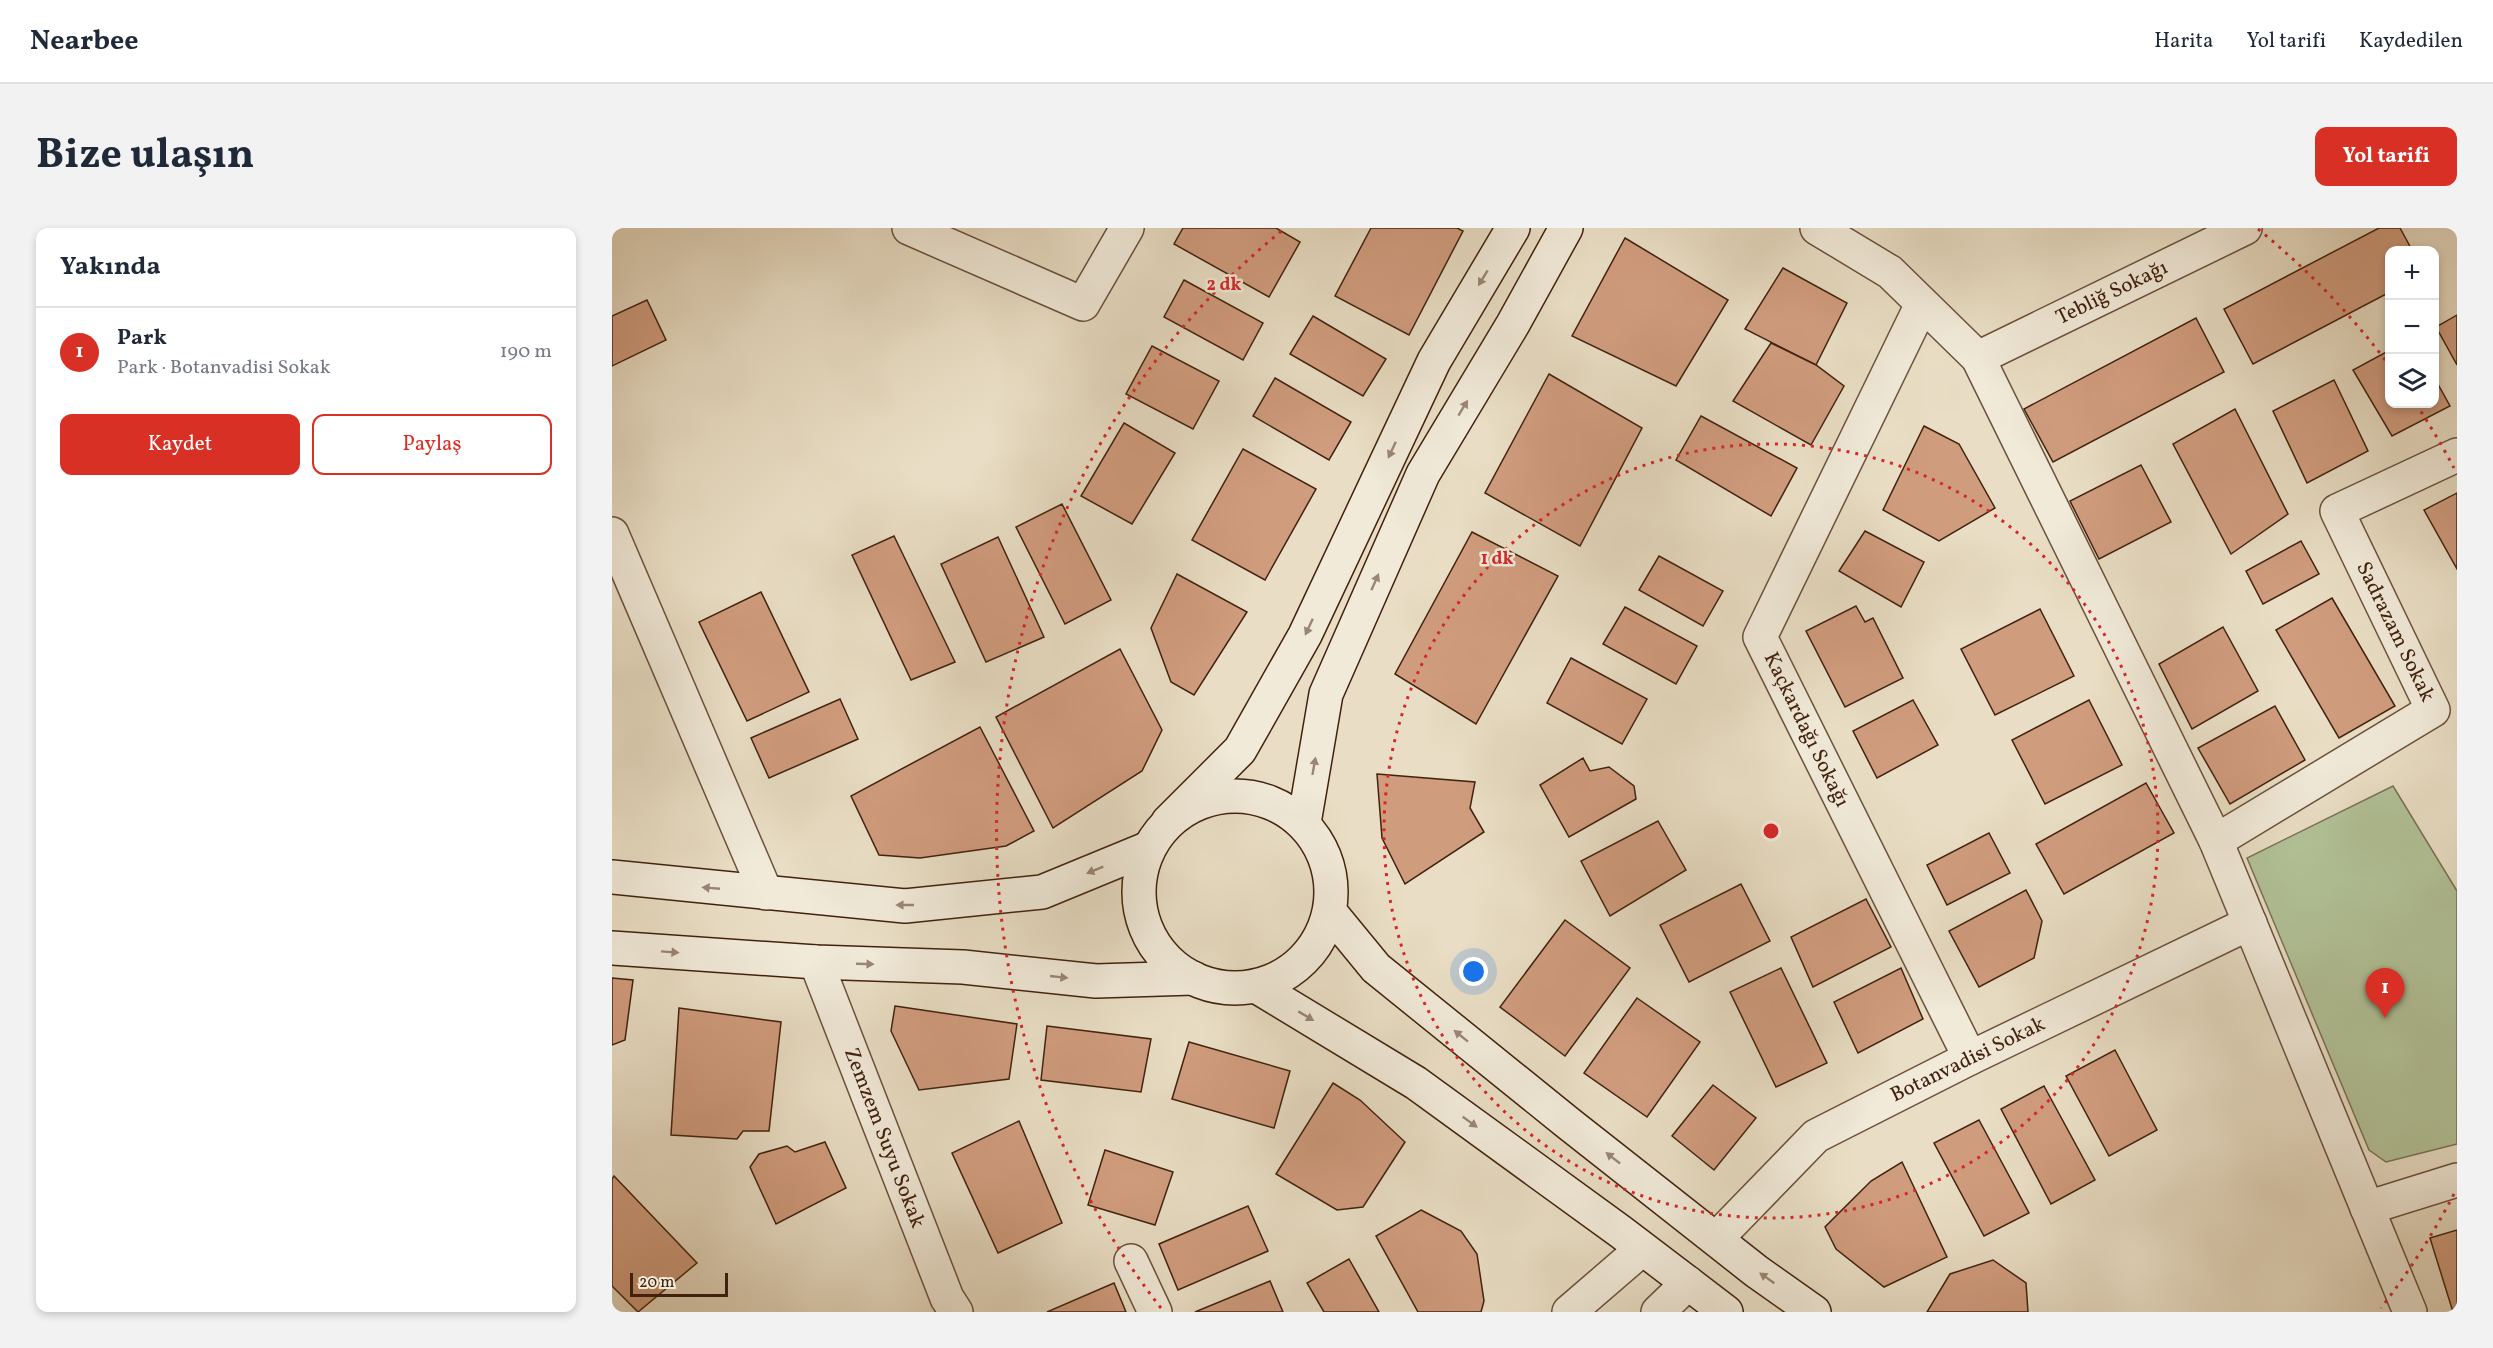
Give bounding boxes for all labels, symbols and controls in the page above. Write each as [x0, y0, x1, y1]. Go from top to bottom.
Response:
text: Nearbee [30, 22, 139, 61]
text: Harita [2154, 27, 2213, 56]
text: Yol tarifi [2246, 27, 2326, 56]
text: Kaydedilen [2359, 27, 2463, 56]
text: Bize ulaşın [36, 127, 255, 186]
button: Yol tarifi [2315, 127, 2457, 186]
map controls [2385, 246, 2439, 408]
button: + [2385, 246, 2439, 300]
text: Yakında [60, 249, 161, 285]
street label: Tebliğ Sokağı [2051, 253, 2173, 333]
one-way arrow [1478, 270, 1489, 286]
text: 2 dk [1207, 273, 1242, 298]
button: − [2385, 300, 2439, 354]
text: Park [117, 323, 167, 354]
text: 1 [75, 338, 84, 366]
text: 190 m [500, 338, 552, 366]
text: Park · Botanvadisi Sokak [117, 354, 331, 382]
button: layers [2385, 354, 2439, 408]
one-way arrow [1457, 400, 1468, 416]
button: Kaydet [60, 414, 300, 475]
button: Paylaş [312, 414, 552, 475]
one-way arrow [1388, 442, 1397, 459]
text: 1 dk [1481, 547, 1513, 572]
street label: Sadrazam Sokak [2348, 557, 2442, 708]
one-way arrow [1371, 573, 1381, 591]
one-way arrow [1304, 618, 1313, 635]
street label: Kaçkardağı Sokağı [1756, 648, 1856, 812]
one-way arrow [1310, 756, 1319, 775]
centre of rings [1761, 821, 1781, 841]
one-way arrow [1085, 865, 1103, 875]
one-way arrow [701, 883, 720, 893]
one-way arrow [895, 900, 914, 910]
one-way arrow [661, 948, 680, 957]
your location [1459, 957, 1488, 986]
one-way arrow [856, 959, 875, 968]
pin: 1 [2366, 968, 2404, 1018]
one-way arrow [1050, 972, 1069, 982]
street label: Botanvadisi Sokak [1886, 1010, 2051, 1110]
one-way arrow [1298, 1011, 1314, 1022]
one-way arrow [1454, 1030, 1469, 1043]
street label: Zemzem Suyu Sokak [836, 1044, 932, 1233]
one-way arrow [1462, 1116, 1478, 1128]
one-way arrow [1605, 1153, 1620, 1165]
scale bar [630, 1270, 728, 1298]
text: 20 m [639, 1272, 674, 1294]
one-way arrow [1759, 1272, 1775, 1284]

